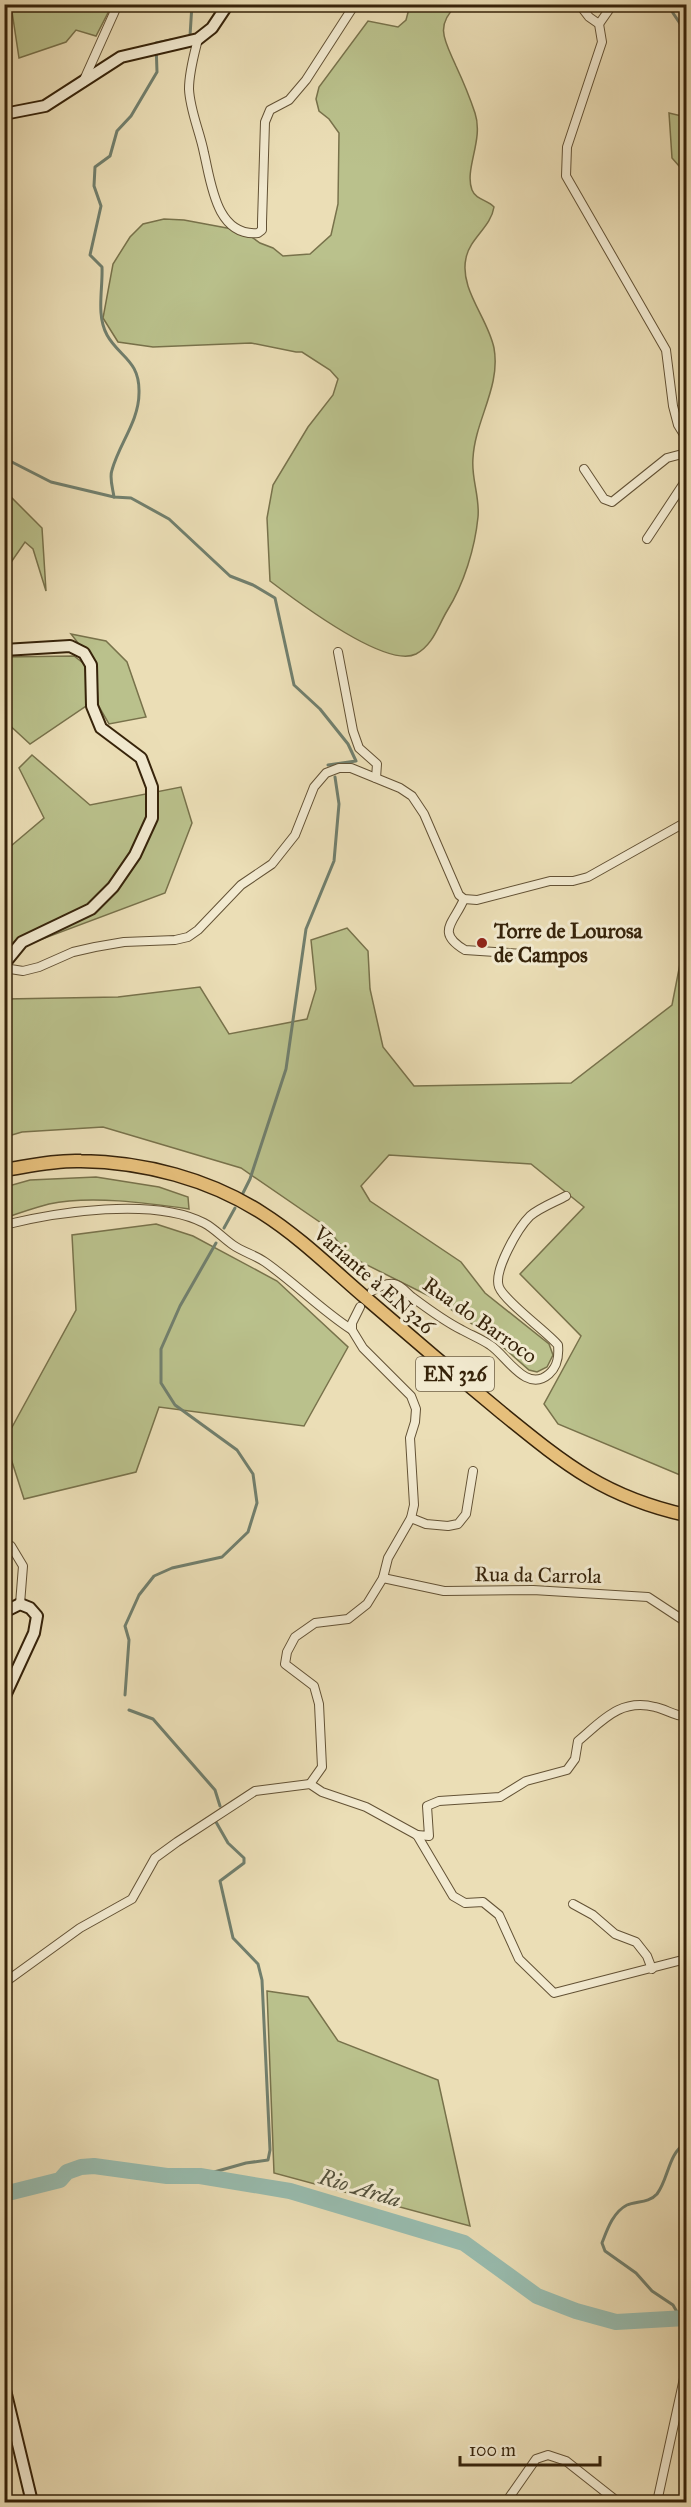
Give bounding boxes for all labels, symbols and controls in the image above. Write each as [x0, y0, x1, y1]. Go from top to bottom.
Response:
place label: Torre de Lourosa de Campos [493, 918, 644, 968]
marker: Torre de Lourosa de Campos [475, 936, 489, 950]
street label: Variante à EN326 [307, 1220, 441, 1341]
street label: Rua do Barroco [418, 1271, 542, 1369]
road number: EN 326 [416, 1357, 494, 1391]
street label: Rua da Carrola [474, 1561, 602, 1589]
water label: Rio Arda [315, 2163, 404, 2213]
scale bar [460, 2429, 600, 2467]
text: 100 m [469, 2439, 516, 2461]

